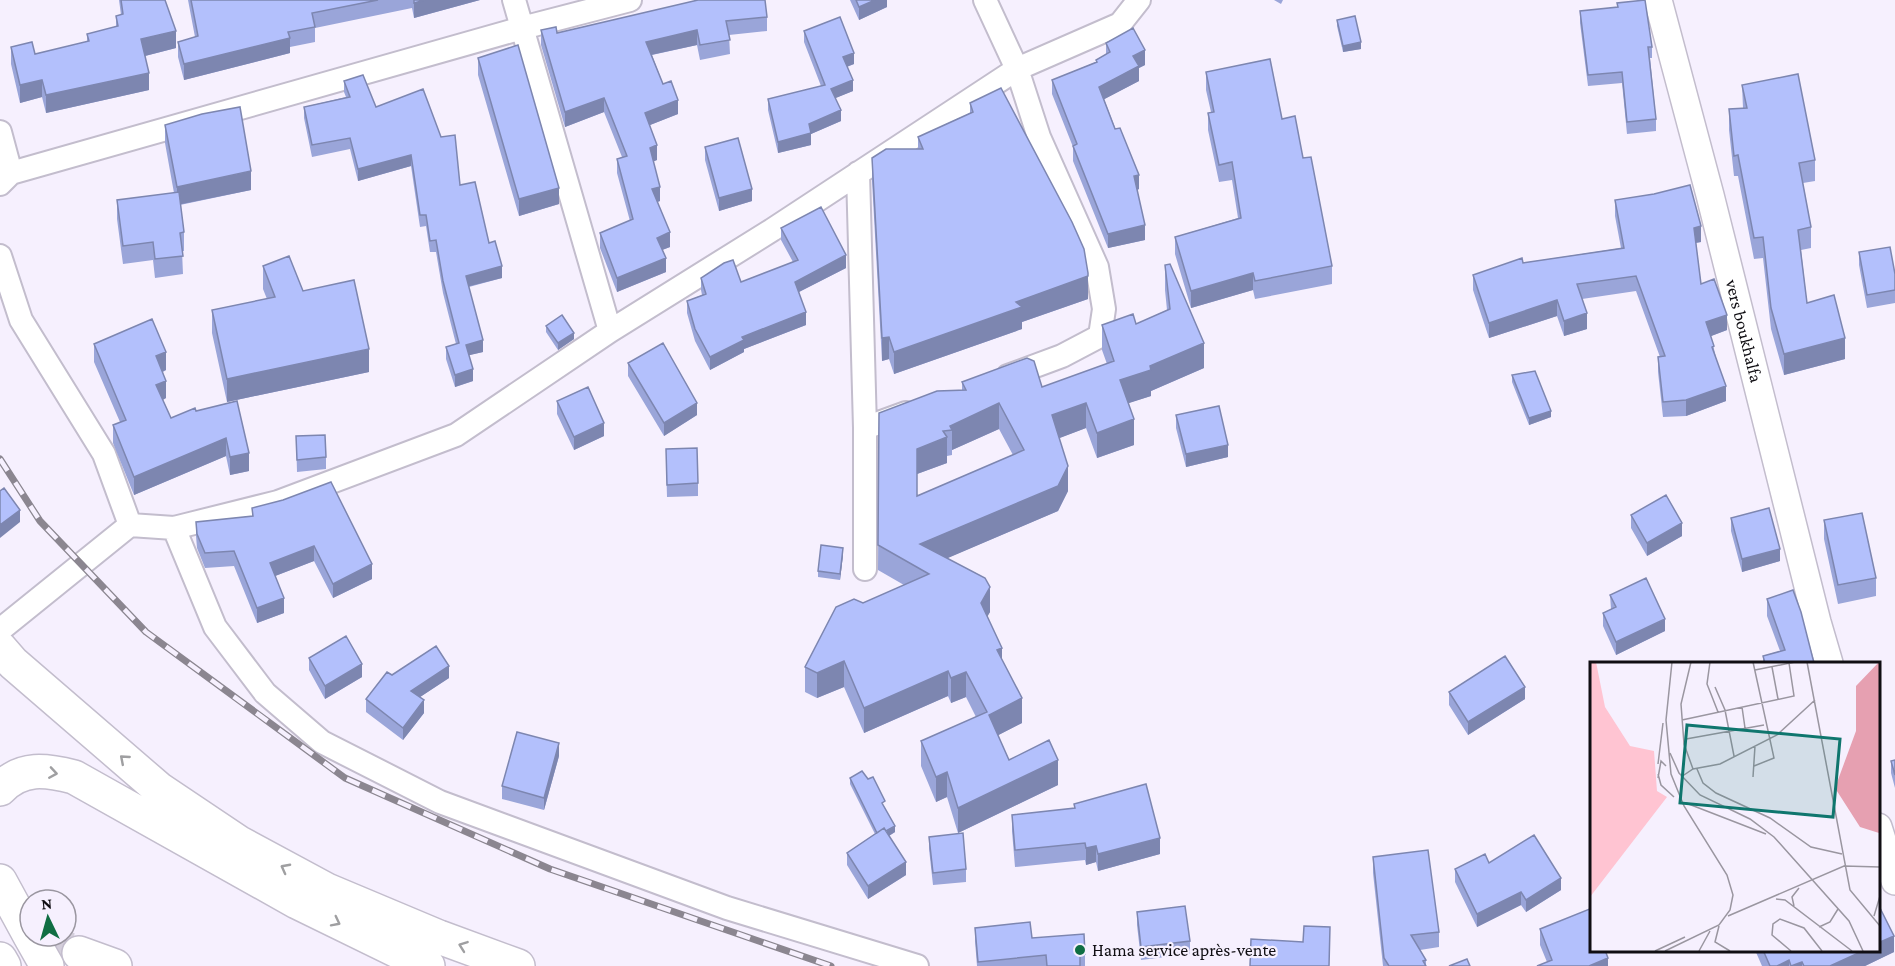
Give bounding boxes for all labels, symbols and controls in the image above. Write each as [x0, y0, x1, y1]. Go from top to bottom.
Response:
street label: vers boukhalfa [1721, 276, 1767, 385]
inset map [1590, 662, 1880, 951]
one-way arrow [120, 755, 131, 766]
one-way arrow [47, 766, 57, 779]
one-way arrow [281, 864, 291, 875]
north arrow [18, 888, 78, 948]
text: N [41, 895, 53, 912]
one-way arrow [330, 914, 341, 926]
one-way arrow [459, 940, 469, 953]
place label: Hama service après-vente [1092, 940, 1276, 960]
marker: Hama service après-vente [1073, 943, 1087, 957]

